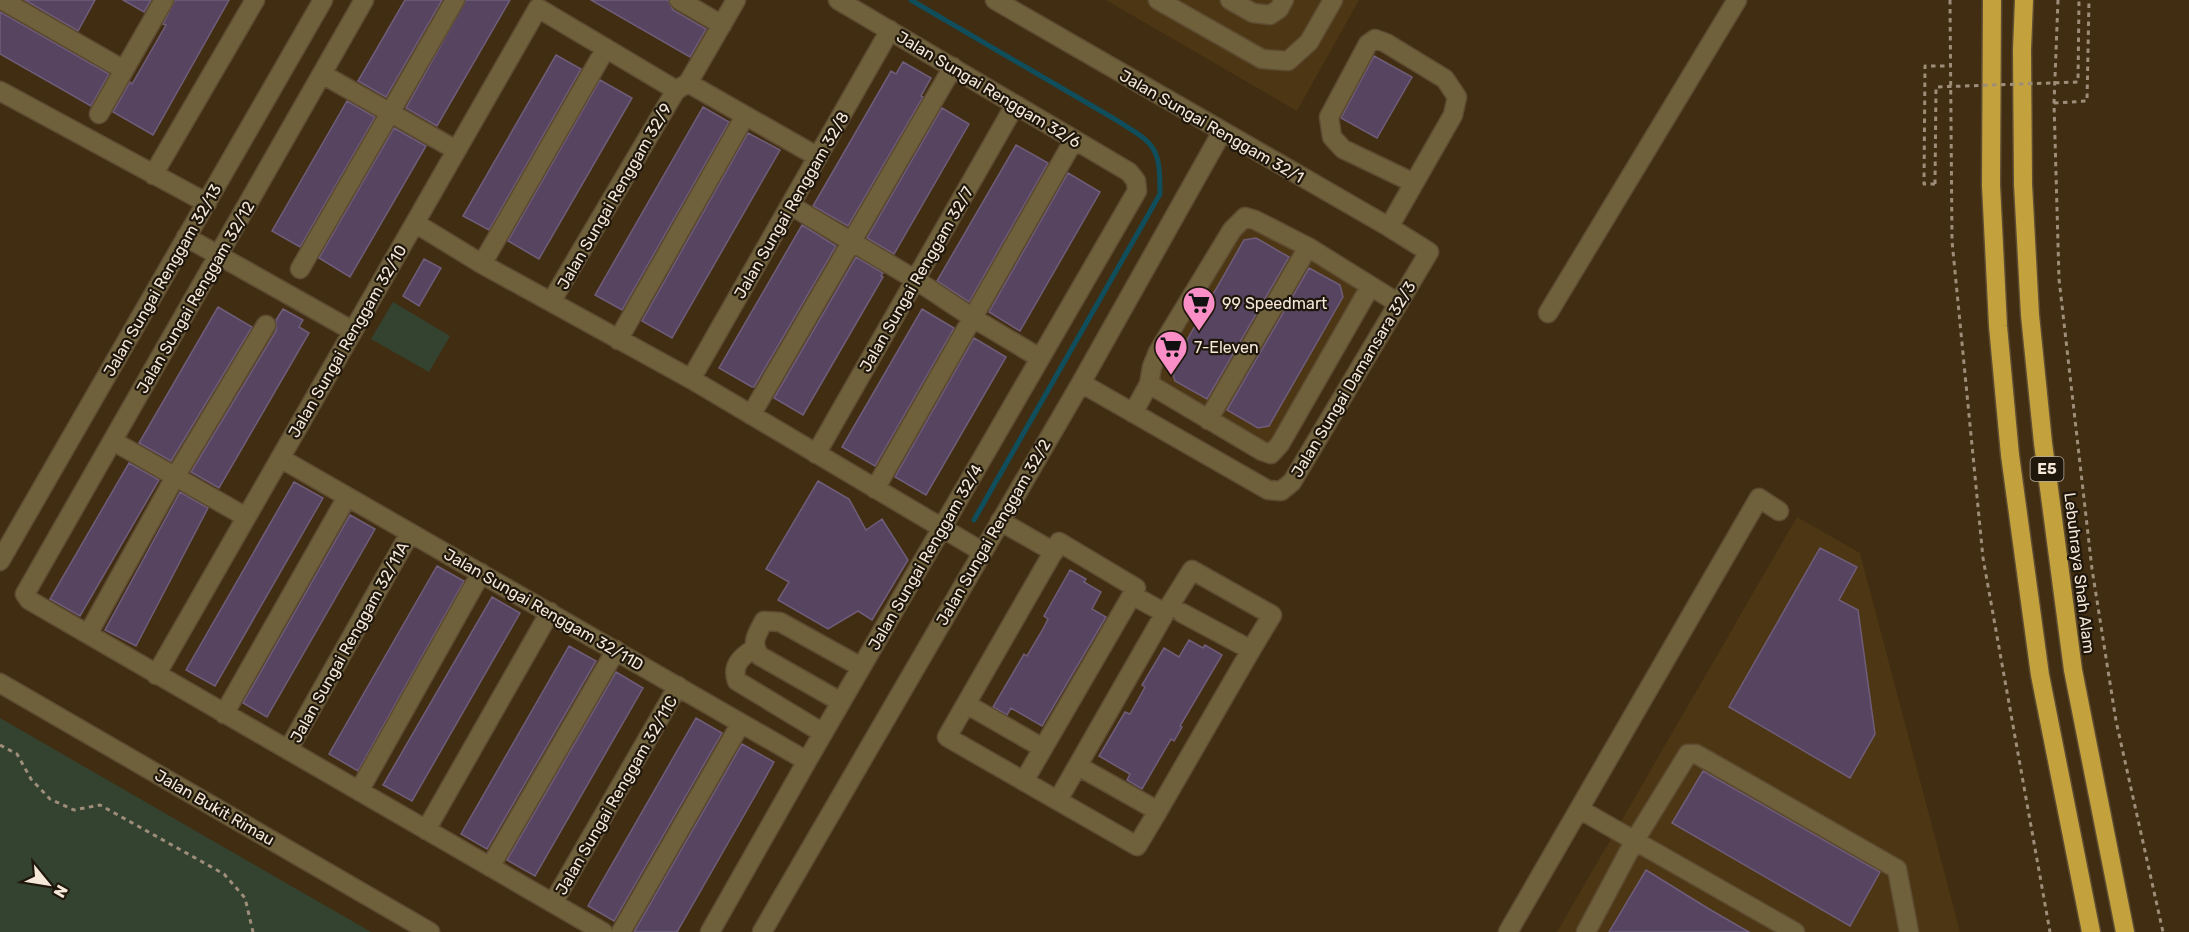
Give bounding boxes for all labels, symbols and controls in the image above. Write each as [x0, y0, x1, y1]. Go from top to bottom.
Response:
street label: Jalan Sungai Renggam 32/6 [893, 27, 1085, 152]
street label: Jalan Sungai Renggam 32/1 [1116, 66, 1307, 187]
street label: Jalan Sungai Renggam 32/9 [553, 100, 676, 293]
street label: Jalan Sungai Renggam 32/8 [730, 109, 853, 302]
street label: Jalan Sungai Renggam 32/13 [99, 181, 225, 380]
street label: Jalan Sungai Renggam 32/7 [856, 183, 977, 375]
street label: Jalan Sungai Renggam 32/12 [133, 198, 258, 397]
street label: Jalan Sungai Renggam 32/10 [284, 241, 411, 441]
street label: Jalan Sungai Damansara 32/3 [1287, 278, 1420, 481]
supermarket icon: 99 Speedmart [1181, 285, 1217, 332]
place label: 99 Speedmart [1222, 294, 1327, 313]
supermarket icon: 7-Eleven [1153, 329, 1189, 376]
place label: 7-Eleven [1194, 338, 1259, 357]
street label: Jalan Sungai Renggam 32/2 [932, 436, 1055, 629]
road number: E5 [2030, 457, 2064, 481]
street label: Jalan Sungai Renggam 32/4 [864, 461, 987, 654]
street label: Lebuhraya Shah Alam [2060, 491, 2099, 655]
street label: Jalan Sungai Renggam 32/11A [286, 538, 413, 746]
street label: Jalan Sungai Renggam 32/11D [441, 544, 647, 674]
street label: Jalan Sungai Renggam 32/11C [551, 692, 681, 898]
street label: Jalan Bukit Rimau [152, 765, 278, 849]
north arrow [18, 854, 78, 914]
text: N [49, 882, 72, 901]

